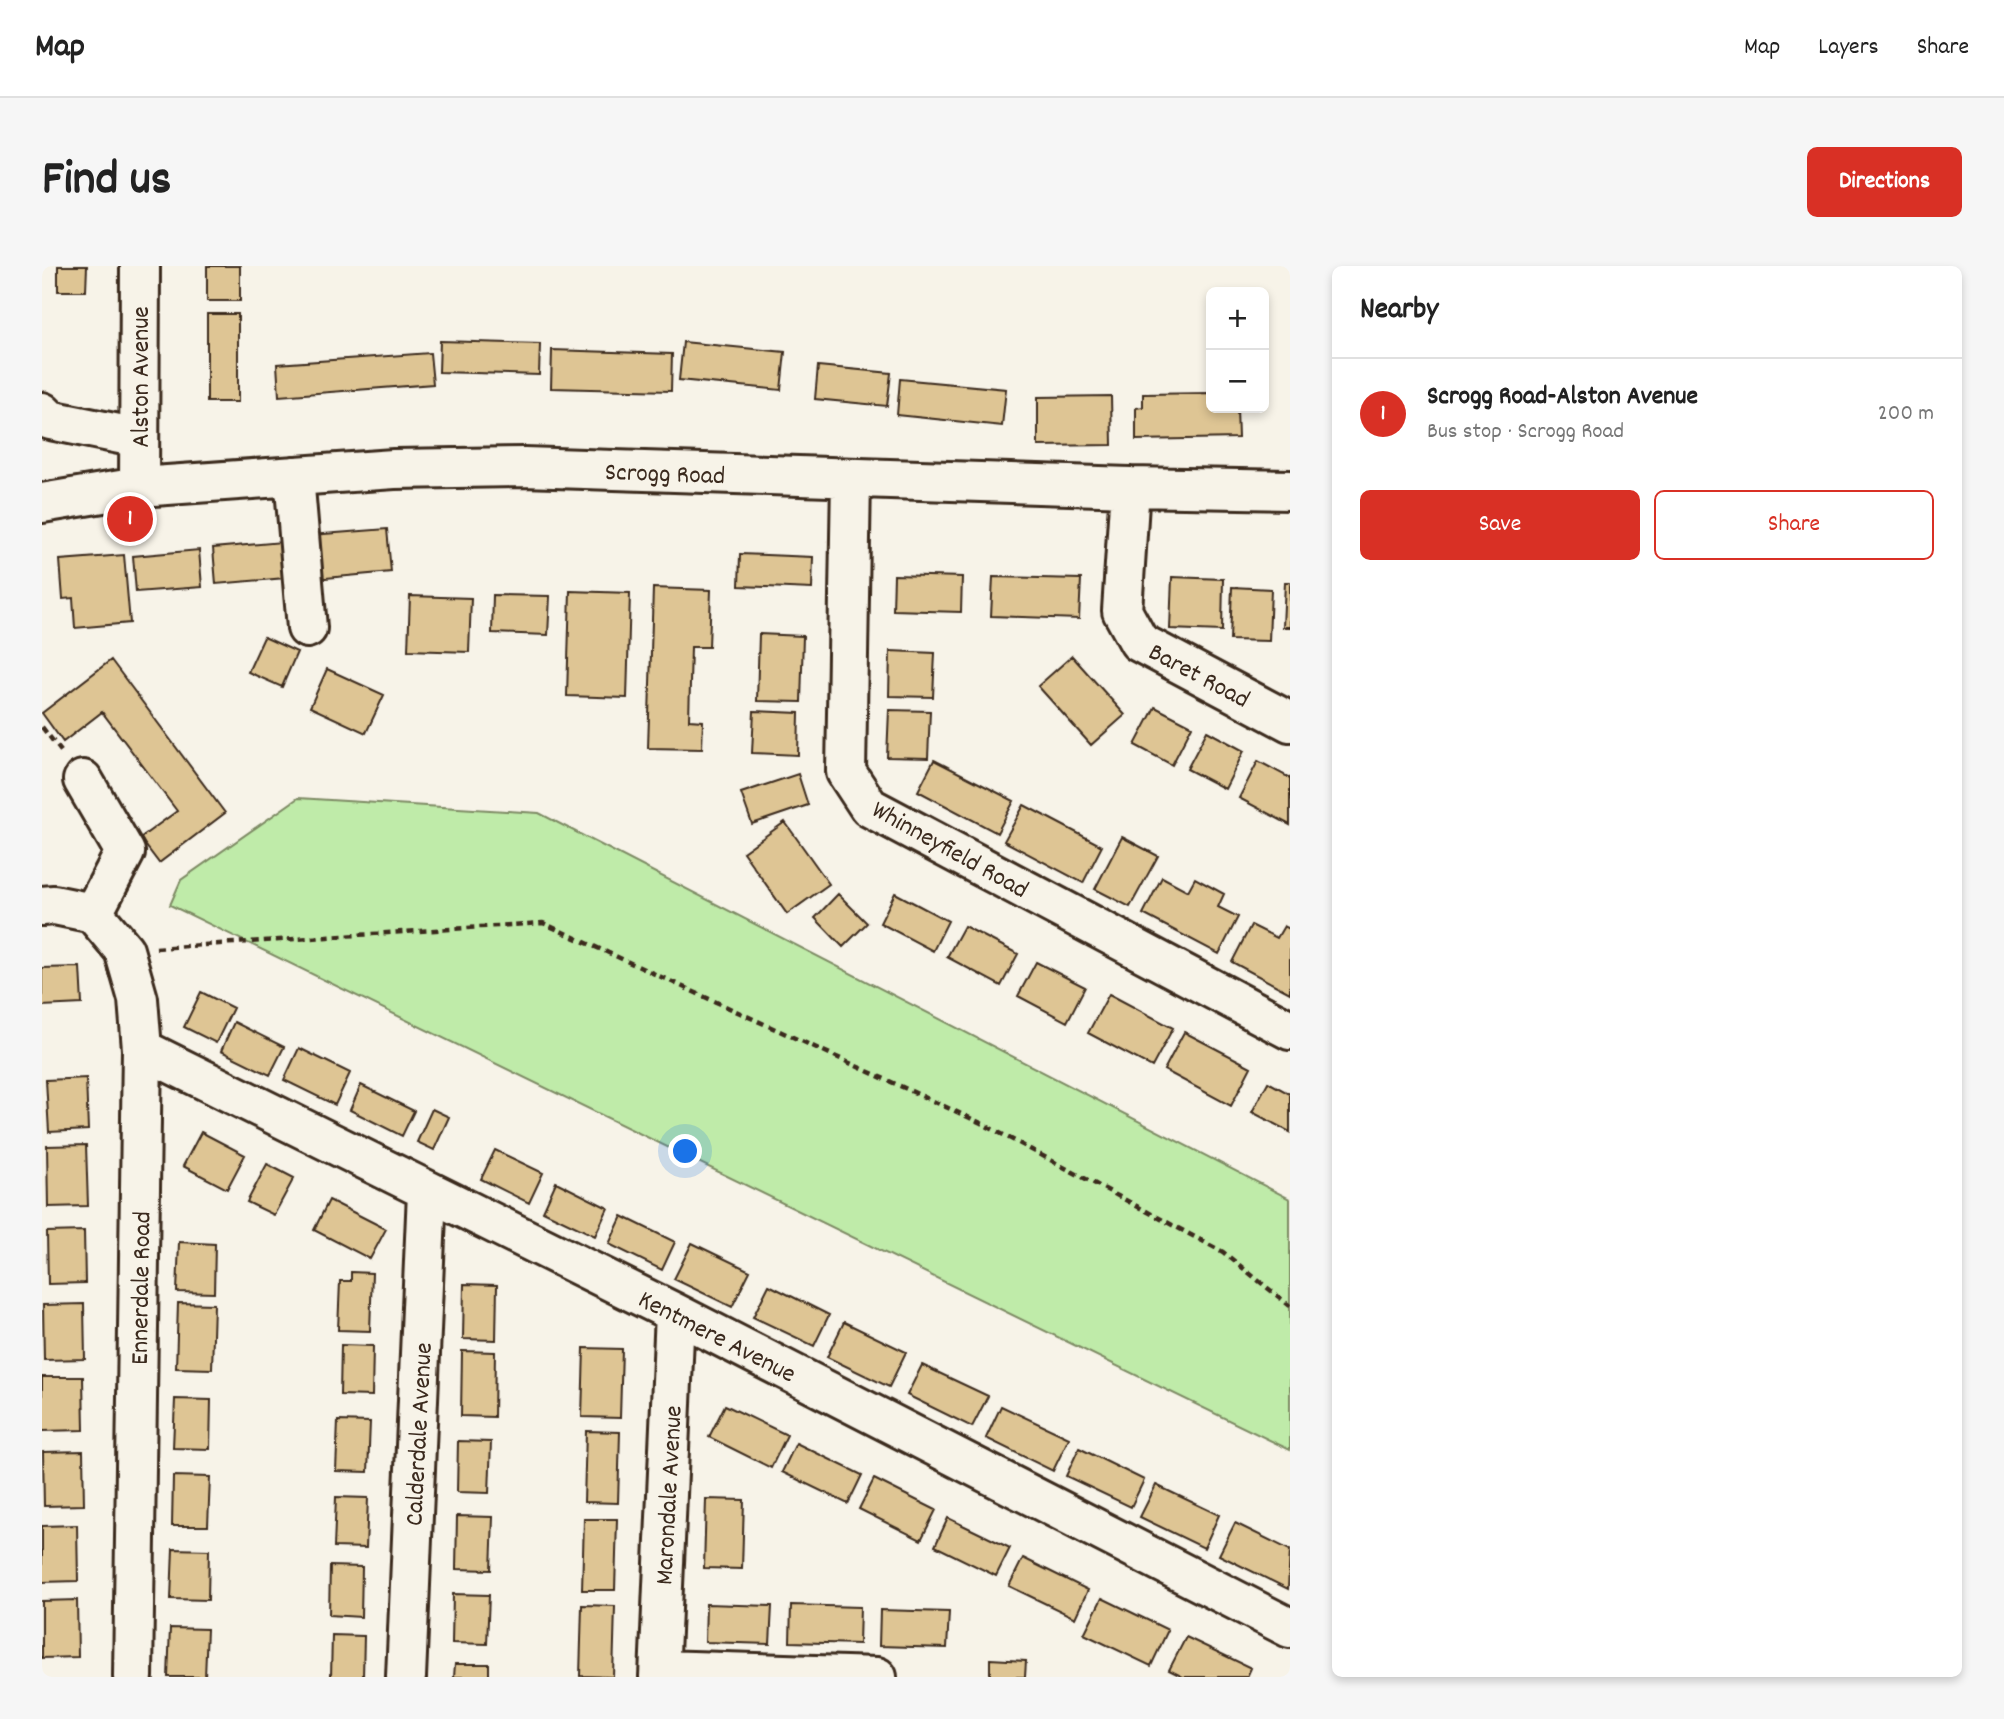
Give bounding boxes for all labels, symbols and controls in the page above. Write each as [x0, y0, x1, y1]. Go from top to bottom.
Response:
text: Map [35, 25, 85, 72]
text: Map [1744, 31, 1780, 65]
text: Layers [1818, 31, 1879, 65]
text: Share [1917, 31, 1969, 65]
text: Find us [42, 147, 171, 217]
button: Directions [1807, 147, 1962, 217]
map controls [1206, 287, 1269, 413]
button: + [1206, 287, 1269, 350]
text: Nearby [1360, 290, 1438, 333]
street label: Alston Avenue [124, 306, 161, 448]
button: − [1206, 350, 1269, 413]
text: Scrogg Road-Alston Avenue [1427, 379, 1698, 416]
text: 1 [1380, 398, 1386, 431]
text: 200 m [1878, 398, 1934, 431]
text: Bus stop · Scrogg Road [1427, 416, 1624, 449]
street label: Scrogg Road [604, 455, 726, 496]
button: Save [1360, 490, 1640, 560]
button: Share [1654, 490, 1934, 560]
pin: 1 [107, 493, 153, 545]
street label: Baret Road [1141, 635, 1256, 719]
street label: Whinneyfield Road [864, 793, 1034, 909]
your location [668, 1134, 702, 1168]
street label: Ennerdale Road [123, 1211, 162, 1365]
street label: Kentmere Avenue [631, 1282, 802, 1394]
street label: Calderdale Avenue [397, 1342, 444, 1527]
street label: Marondale Avenue [647, 1404, 694, 1586]

